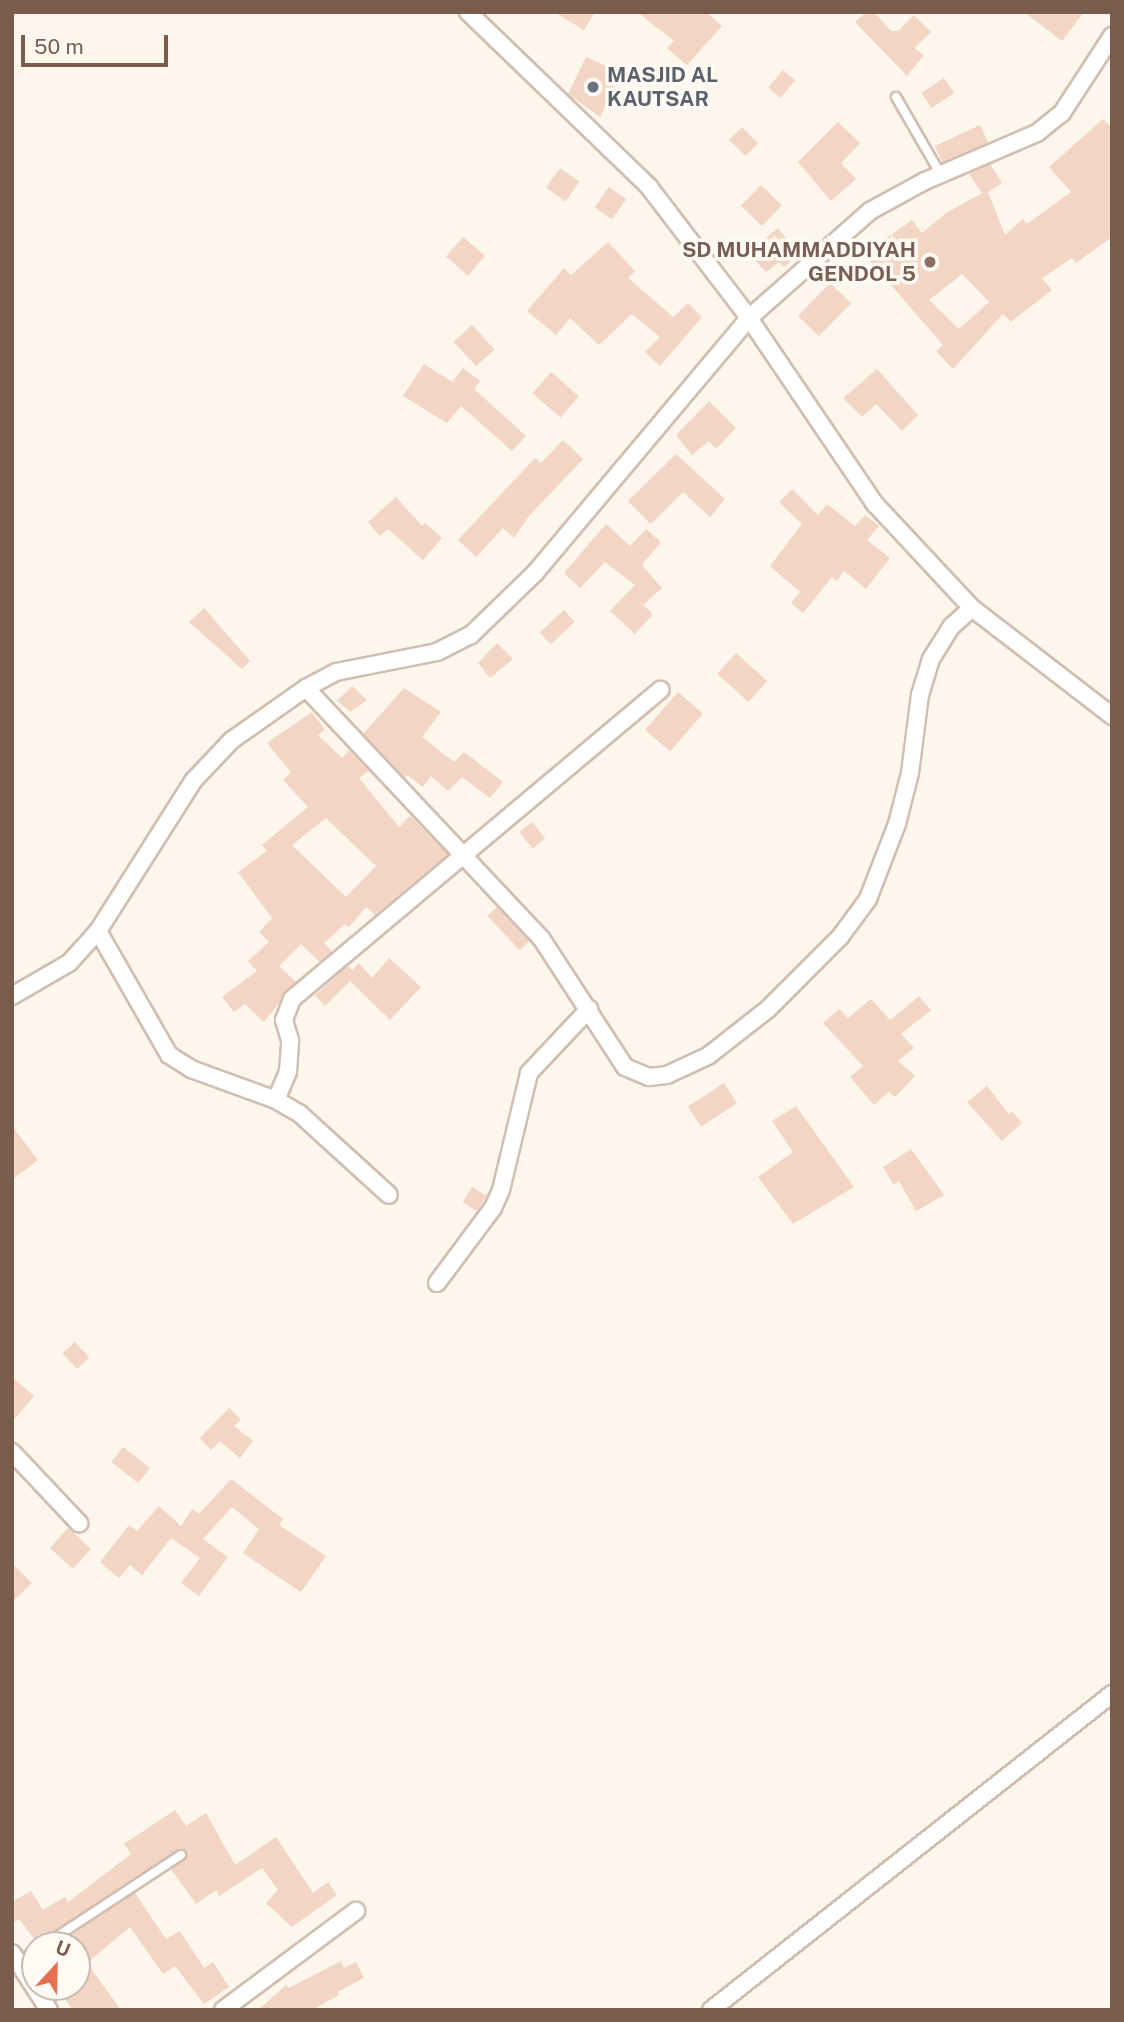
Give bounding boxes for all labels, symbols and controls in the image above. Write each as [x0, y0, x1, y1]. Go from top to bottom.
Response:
scale bar [24, 21, 172, 65]
text: 50 m [34, 34, 84, 59]
place label: MASJID AL KAUTSAR [607, 62, 718, 112]
marker: MASJID AL KAUTSAR [585, 79, 601, 95]
place label: SD MUHAMMADDIYAH GENDOL 5 [682, 237, 916, 287]
marker: SD MUHAMMADDIYAH GENDOL 5 [922, 254, 938, 270]
north arrow [21, 1931, 91, 2001]
text: U [53, 1936, 74, 1961]

